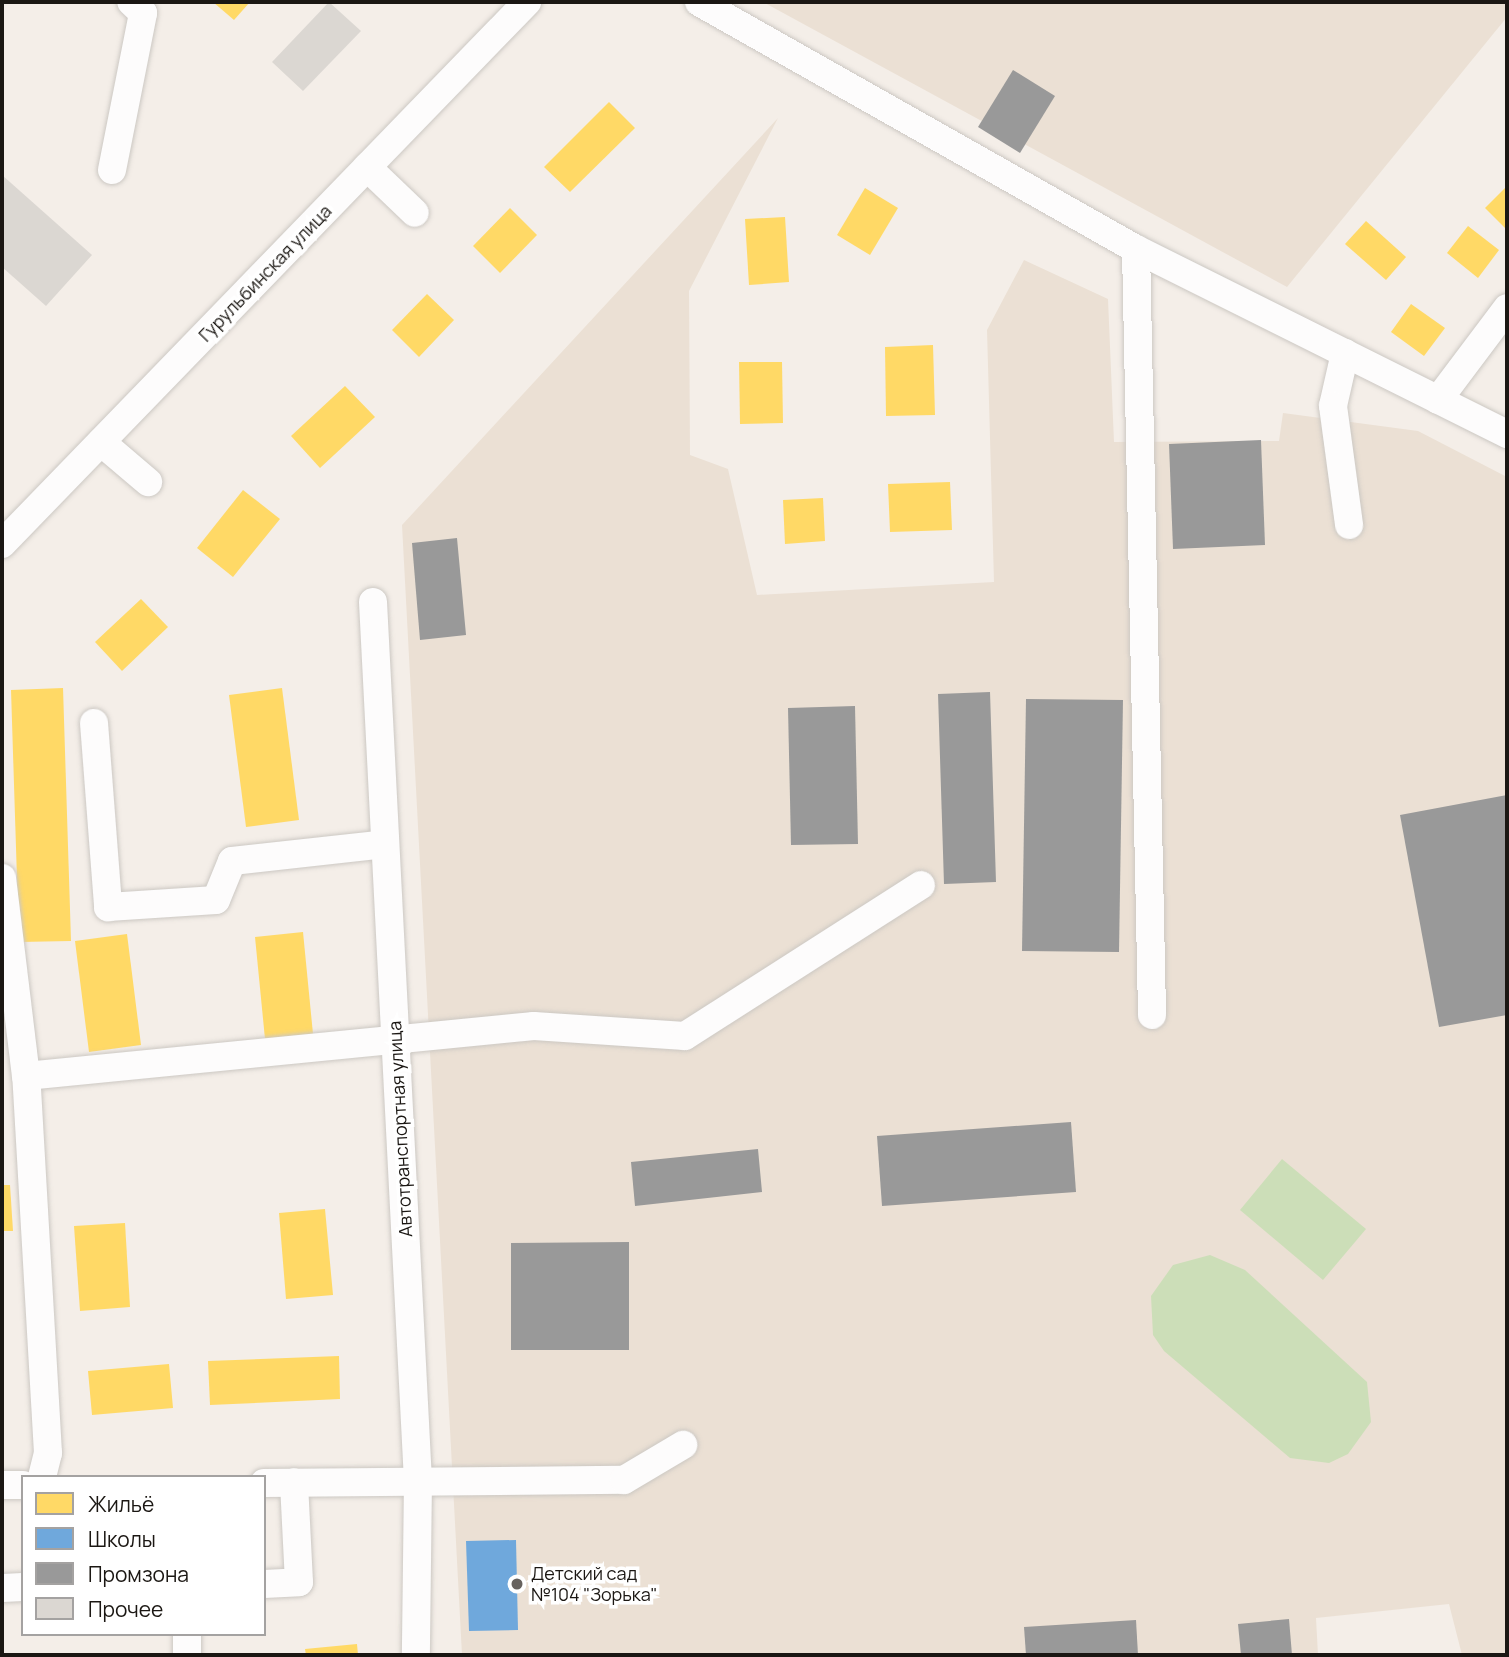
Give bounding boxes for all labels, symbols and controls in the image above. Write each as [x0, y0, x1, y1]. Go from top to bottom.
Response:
street label: Гурульбинская улица [194, 200, 336, 346]
street label: Автотранспортная улица [384, 1020, 416, 1238]
legend [21, 1475, 266, 1636]
text: Жильё [88, 1490, 154, 1518]
text: Школы [88, 1525, 156, 1553]
text: Промзона [88, 1560, 189, 1588]
place label: Детский сад №104 "Зорька" [531, 1563, 657, 1606]
marker: Детский сад №104 "Зорька" [509, 1576, 525, 1592]
text: Прочее [88, 1595, 163, 1623]

